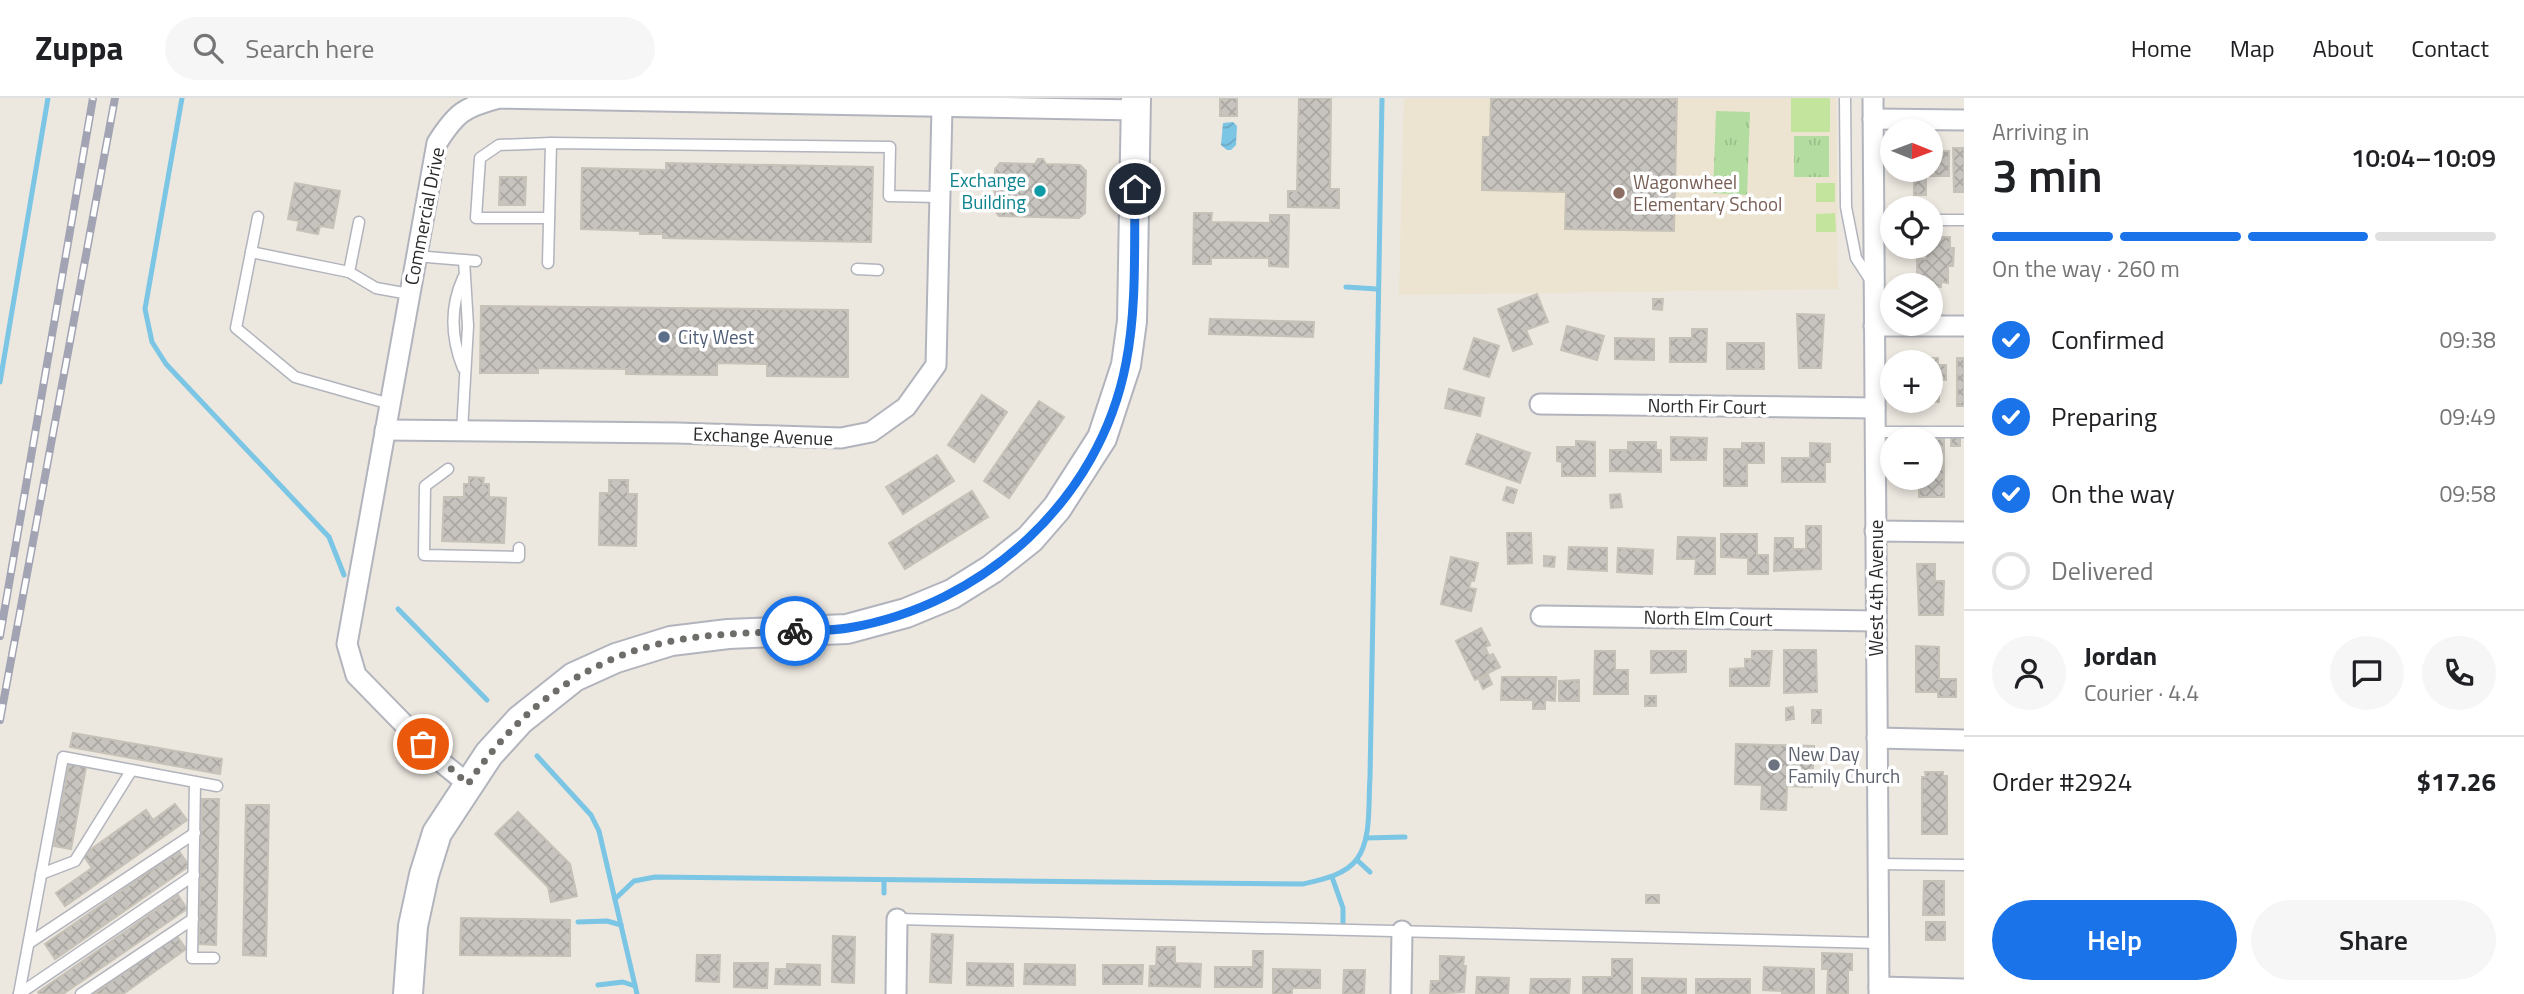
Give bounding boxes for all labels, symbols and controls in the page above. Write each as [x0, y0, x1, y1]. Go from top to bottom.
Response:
search box [165, 17, 655, 80]
text: Zuppa [35, 23, 123, 73]
icon: search [189, 29, 227, 67]
text: Search here [245, 29, 374, 68]
text: Home [2131, 30, 2192, 66]
text: Map [2230, 30, 2275, 66]
text: About [2313, 30, 2373, 66]
text: Contact [2411, 30, 2489, 66]
text: Arriving in [1992, 114, 2089, 149]
north arrow [1880, 119, 1942, 182]
map controls [1880, 119, 1943, 490]
text: 10:04–10:09 [2351, 138, 2496, 177]
text: 3 min [1992, 140, 2103, 210]
street label: Commercial Drive [396, 144, 451, 287]
pin [1105, 159, 1165, 219]
place label: Exchange Building [950, 165, 1026, 216]
place label: Wagonwheel Elementary School [1633, 167, 1782, 218]
icon: home [1116, 170, 1154, 208]
marker: Exchange Building [1032, 183, 1048, 199]
marker: Wagonwheel Elementary School [1611, 185, 1627, 201]
button: locate [1880, 196, 1943, 259]
text: On the way · 260 m [1992, 251, 2180, 286]
button: layers [1880, 273, 1943, 336]
text: Confirmed [2051, 320, 2165, 359]
icon: check [1992, 321, 2030, 359]
place label: City West [678, 322, 754, 351]
text: 09:38 [2439, 322, 2496, 357]
marker: City West [656, 329, 672, 345]
button: + [1880, 350, 1943, 413]
street label: North Fir Court [1647, 390, 1767, 421]
text: Preparing [2051, 397, 2157, 436]
icon: check [1992, 398, 2030, 436]
text: 09:49 [2439, 399, 2496, 434]
street label: Exchange Avenue [693, 419, 834, 452]
button: − [1880, 427, 1943, 490]
text: On the way [2051, 474, 2175, 513]
icon: check [1992, 475, 2030, 513]
text: 09:58 [2439, 476, 2496, 511]
street label: West 4th Avenue [1861, 520, 1890, 656]
text: Delivered [2051, 551, 2154, 590]
courier [760, 596, 830, 666]
street label: North Elm Court [1643, 602, 1773, 633]
icon: bike [776, 612, 814, 650]
button: person [1992, 636, 2066, 710]
text: Jordan [2084, 636, 2157, 675]
button: chat [2330, 636, 2404, 710]
button: phone [2422, 636, 2496, 710]
text: Courier · 4.4 [2084, 675, 2199, 710]
pin [393, 714, 453, 774]
icon: bag [404, 725, 442, 763]
place label: New Day Family Church [1788, 739, 1900, 790]
marker: New Day Family Church [1766, 757, 1782, 773]
text: Order #2924 [1992, 762, 2132, 801]
text: $17.26 [2417, 762, 2496, 801]
button: Help [1992, 900, 2237, 980]
button: Share [2251, 900, 2496, 980]

